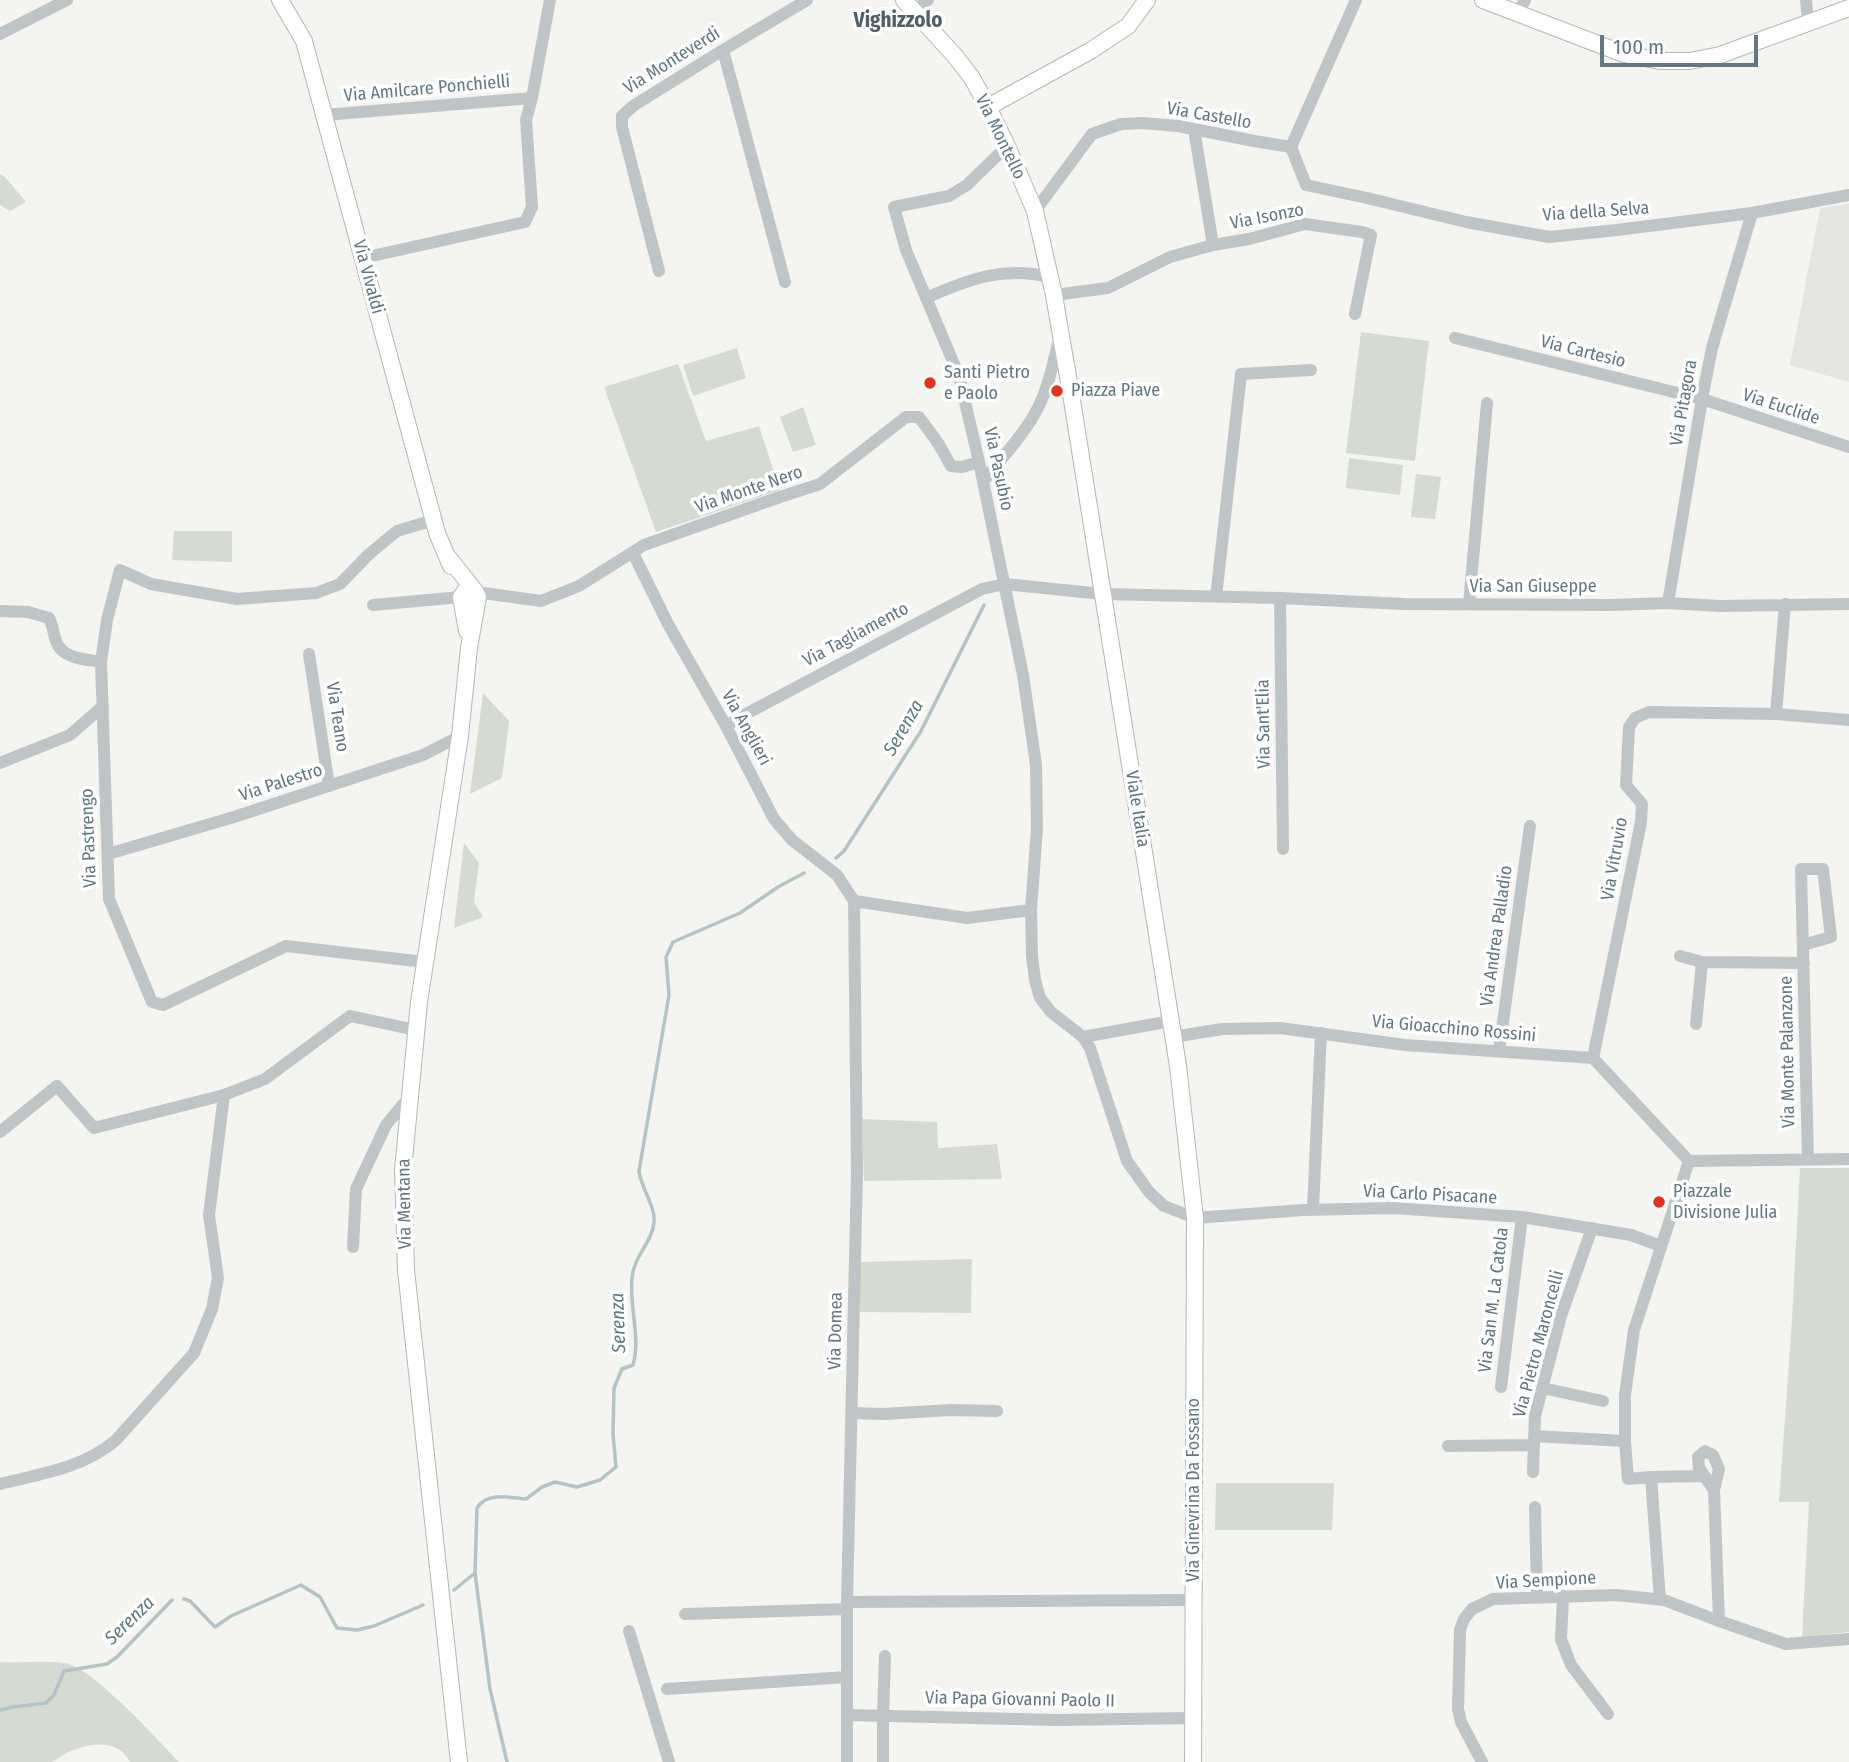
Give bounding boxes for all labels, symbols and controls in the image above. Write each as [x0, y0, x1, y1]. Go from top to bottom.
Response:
district label: Vighizzolo [854, 8, 942, 34]
scale bar [1604, 21, 1762, 65]
street label: Via Monteverdi [620, 23, 724, 99]
text: 100 m [1613, 34, 1664, 60]
street label: Via Amilcare Ponchielli [343, 71, 511, 107]
street label: Via Montello [970, 91, 1030, 183]
street label: Via Castello [1165, 98, 1253, 134]
street label: Via della Selva [1542, 198, 1650, 226]
street label: Via Isonzo [1228, 199, 1306, 235]
street label: Via Vivaldi [348, 238, 388, 316]
street label: Via Cartesio [1538, 331, 1628, 373]
street label: Via Pitagora [1666, 358, 1702, 448]
place label: Santi Pietro e Paolo [944, 362, 1030, 404]
marker: Santi Pietro e Paolo [922, 375, 938, 391]
place label: Piazza Piave [1071, 380, 1160, 402]
marker: Piazza Piave [1049, 383, 1065, 399]
street label: Via Euclide [1740, 384, 1822, 430]
street label: Via Pasubio [979, 425, 1017, 513]
street label: Via Monte Nero [692, 462, 806, 518]
street label: Via San Giuseppe [1469, 576, 1597, 598]
street label: Via Tagliamento [799, 598, 913, 672]
street label: Via Sant'Elia [1252, 679, 1276, 769]
street label: Via Teano [321, 680, 353, 754]
street label: Via Anglieri [716, 686, 776, 770]
water label: Serenza [879, 696, 929, 760]
street label: Via Palestro [237, 759, 325, 807]
street label: Viale Italia [1120, 769, 1154, 849]
street label: Via Pastrengo [76, 788, 102, 888]
street label: Via Vitruvio [1597, 816, 1633, 902]
street label: Via Andrea Palladio [1476, 864, 1518, 1008]
street label: Via Monte Palanzone [1776, 976, 1800, 1128]
street label: Via Gioacchino Rossini [1371, 1011, 1537, 1047]
street label: Via Mentana [393, 1158, 417, 1250]
street label: Via Carlo Pisacane [1362, 1181, 1498, 1209]
place label: Piazzale Divisione Julia [1673, 1181, 1777, 1224]
marker: Piazzale Divisione Julia [1651, 1194, 1667, 1210]
street label: Via San M. La Catola [1474, 1226, 1514, 1374]
street label: Via Pietro Maroncelli [1509, 1268, 1569, 1420]
water label: Serenza [607, 1292, 631, 1354]
street label: Via Domea [825, 1292, 847, 1370]
street label: Via Ginevrina Da Fossano [1183, 1398, 1205, 1582]
street label: Via Sempione [1495, 1568, 1597, 1594]
water label: Serenza [100, 1592, 160, 1650]
street label: Via Papa Giovanni Paolo II [925, 1688, 1115, 1712]

